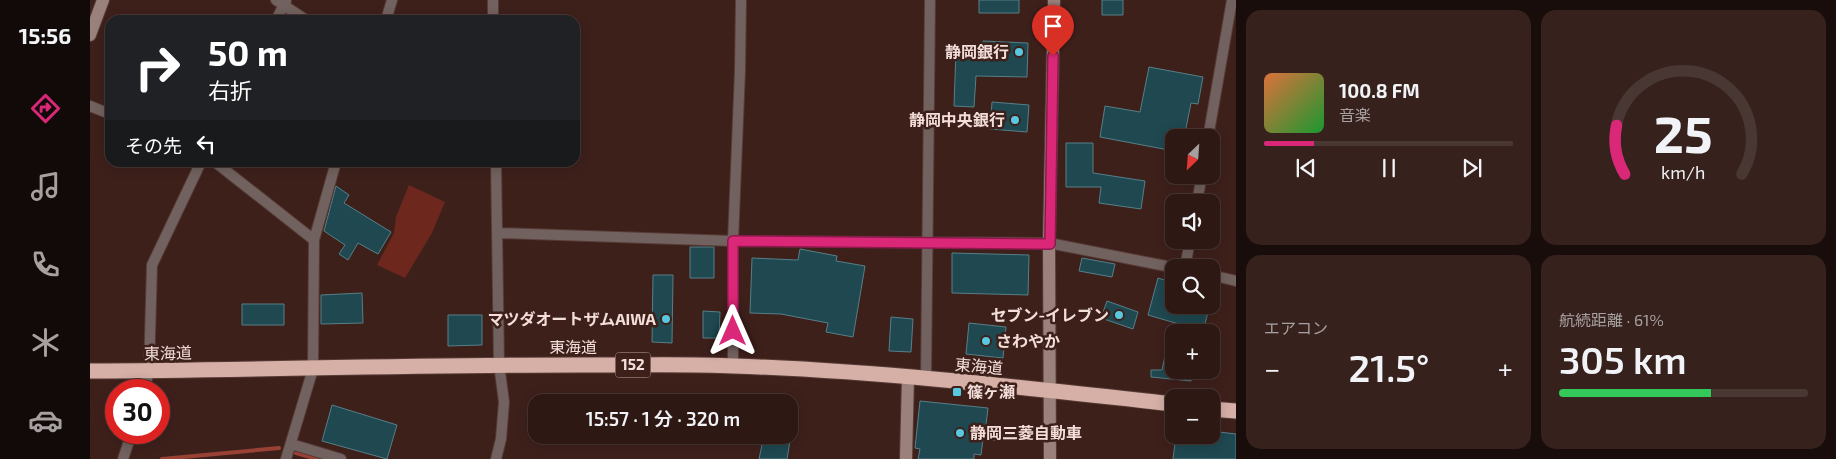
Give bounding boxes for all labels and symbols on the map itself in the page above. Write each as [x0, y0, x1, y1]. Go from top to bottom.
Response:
pin [1032, 5, 1074, 56]
place label: 静岡銀行 [945, 42, 1009, 61]
marker: 静岡銀行 [1013, 46, 1025, 58]
place label: 静岡中央銀行 [909, 110, 1005, 129]
marker: 静岡中央銀行 [1009, 114, 1021, 126]
north arrow [1165, 129, 1220, 184]
position arrow [706, 304, 758, 356]
place label: セブン-イレブン [990, 305, 1109, 324]
place label: マツダオートザムAIWA [487, 309, 657, 328]
marker: セブン-イレブン [1113, 309, 1125, 321]
marker: マツダオートザムAIWA [660, 313, 672, 325]
place label: さわやか [996, 331, 1060, 350]
marker: さわやか [980, 335, 992, 347]
street label: 東海道 [549, 337, 597, 356]
street label: 東海道 [144, 343, 192, 362]
road number: 152 [616, 352, 650, 378]
street label: 東海道 [954, 354, 1004, 377]
speed limit sign: 30 [105, 379, 170, 444]
place label: 篠ヶ瀬 [967, 382, 1015, 401]
marker: 篠ヶ瀬 [951, 386, 963, 398]
place label: 静岡三菱自動車 [970, 423, 1082, 442]
marker: 静岡三菱自動車 [954, 427, 966, 439]

